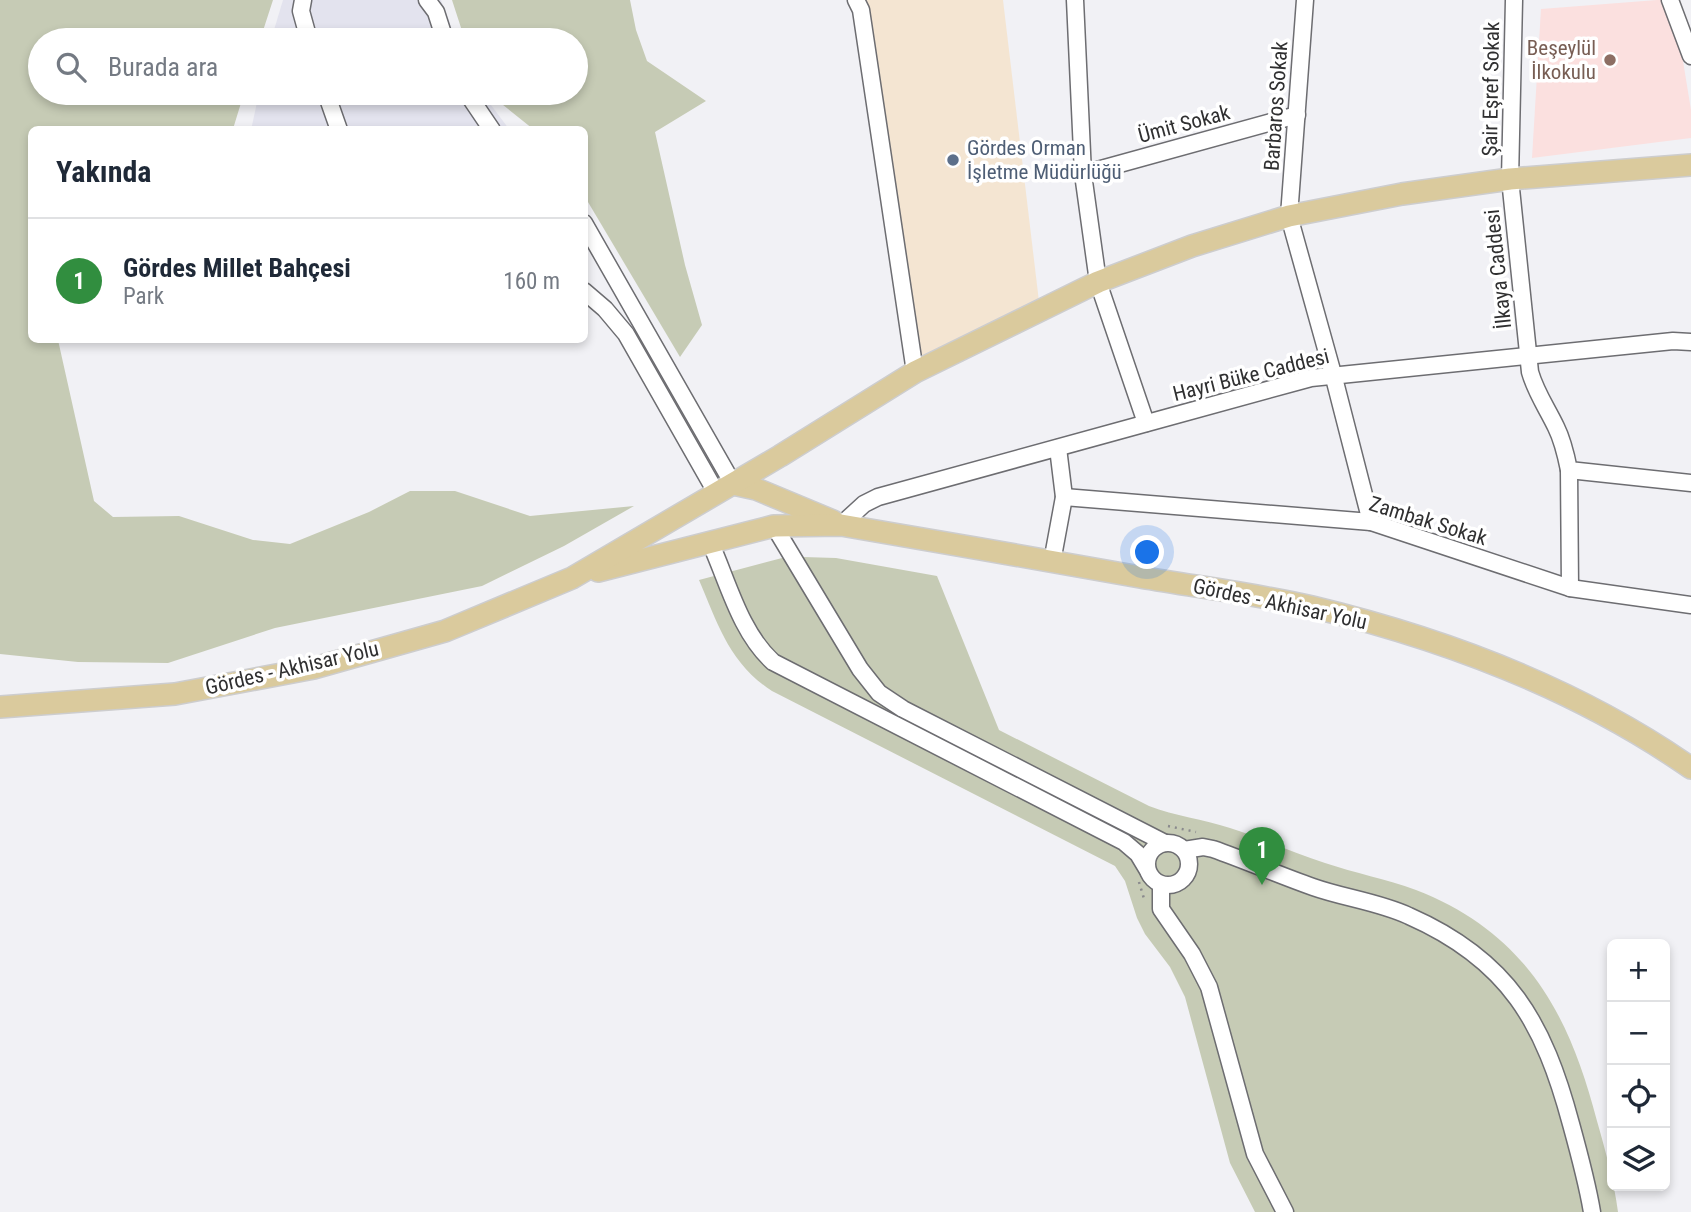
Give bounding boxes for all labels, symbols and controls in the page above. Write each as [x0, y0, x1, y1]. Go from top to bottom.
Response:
street label: Şair Eşref Sokak [1478, 21, 1504, 157]
search box [28, 28, 588, 105]
place label: Beşeylül İlkokulu [1527, 36, 1596, 84]
street label: Barbaros Sokak [1259, 40, 1293, 172]
icon: search [52, 48, 90, 86]
text: Burada ara [108, 52, 218, 82]
marker: Beşeylül İlkokulu [1602, 52, 1618, 68]
street label: Ümit Sokak [1136, 100, 1233, 148]
place label: Gördes Orman İşletme Müdürlüğü [967, 136, 1122, 184]
marker: Gördes Orman İşletme Müdürlüğü [945, 152, 961, 168]
text: Yakında [56, 154, 151, 189]
street label: İlkaya Caddesi [1480, 208, 1516, 330]
text: Gördes Millet Bahçesi [123, 253, 351, 283]
text: 1 [73, 268, 85, 295]
text: 160 m [503, 268, 560, 295]
text: Park [123, 283, 164, 310]
street label: Hayri Büke Caddesi [1170, 344, 1332, 406]
street label: Zambak Sokak [1366, 492, 1490, 550]
your location [1130, 535, 1164, 569]
street label: Gördes - Akhisar Yolu [1191, 574, 1369, 634]
street label: Gördes - Akhisar Yolu [203, 636, 381, 700]
pin: 1 [1239, 827, 1285, 885]
map controls [1607, 939, 1670, 1191]
button: + [1607, 939, 1670, 1002]
button: − [1607, 1002, 1670, 1065]
button: locate [1607, 1065, 1670, 1128]
button: layers [1607, 1128, 1670, 1191]

